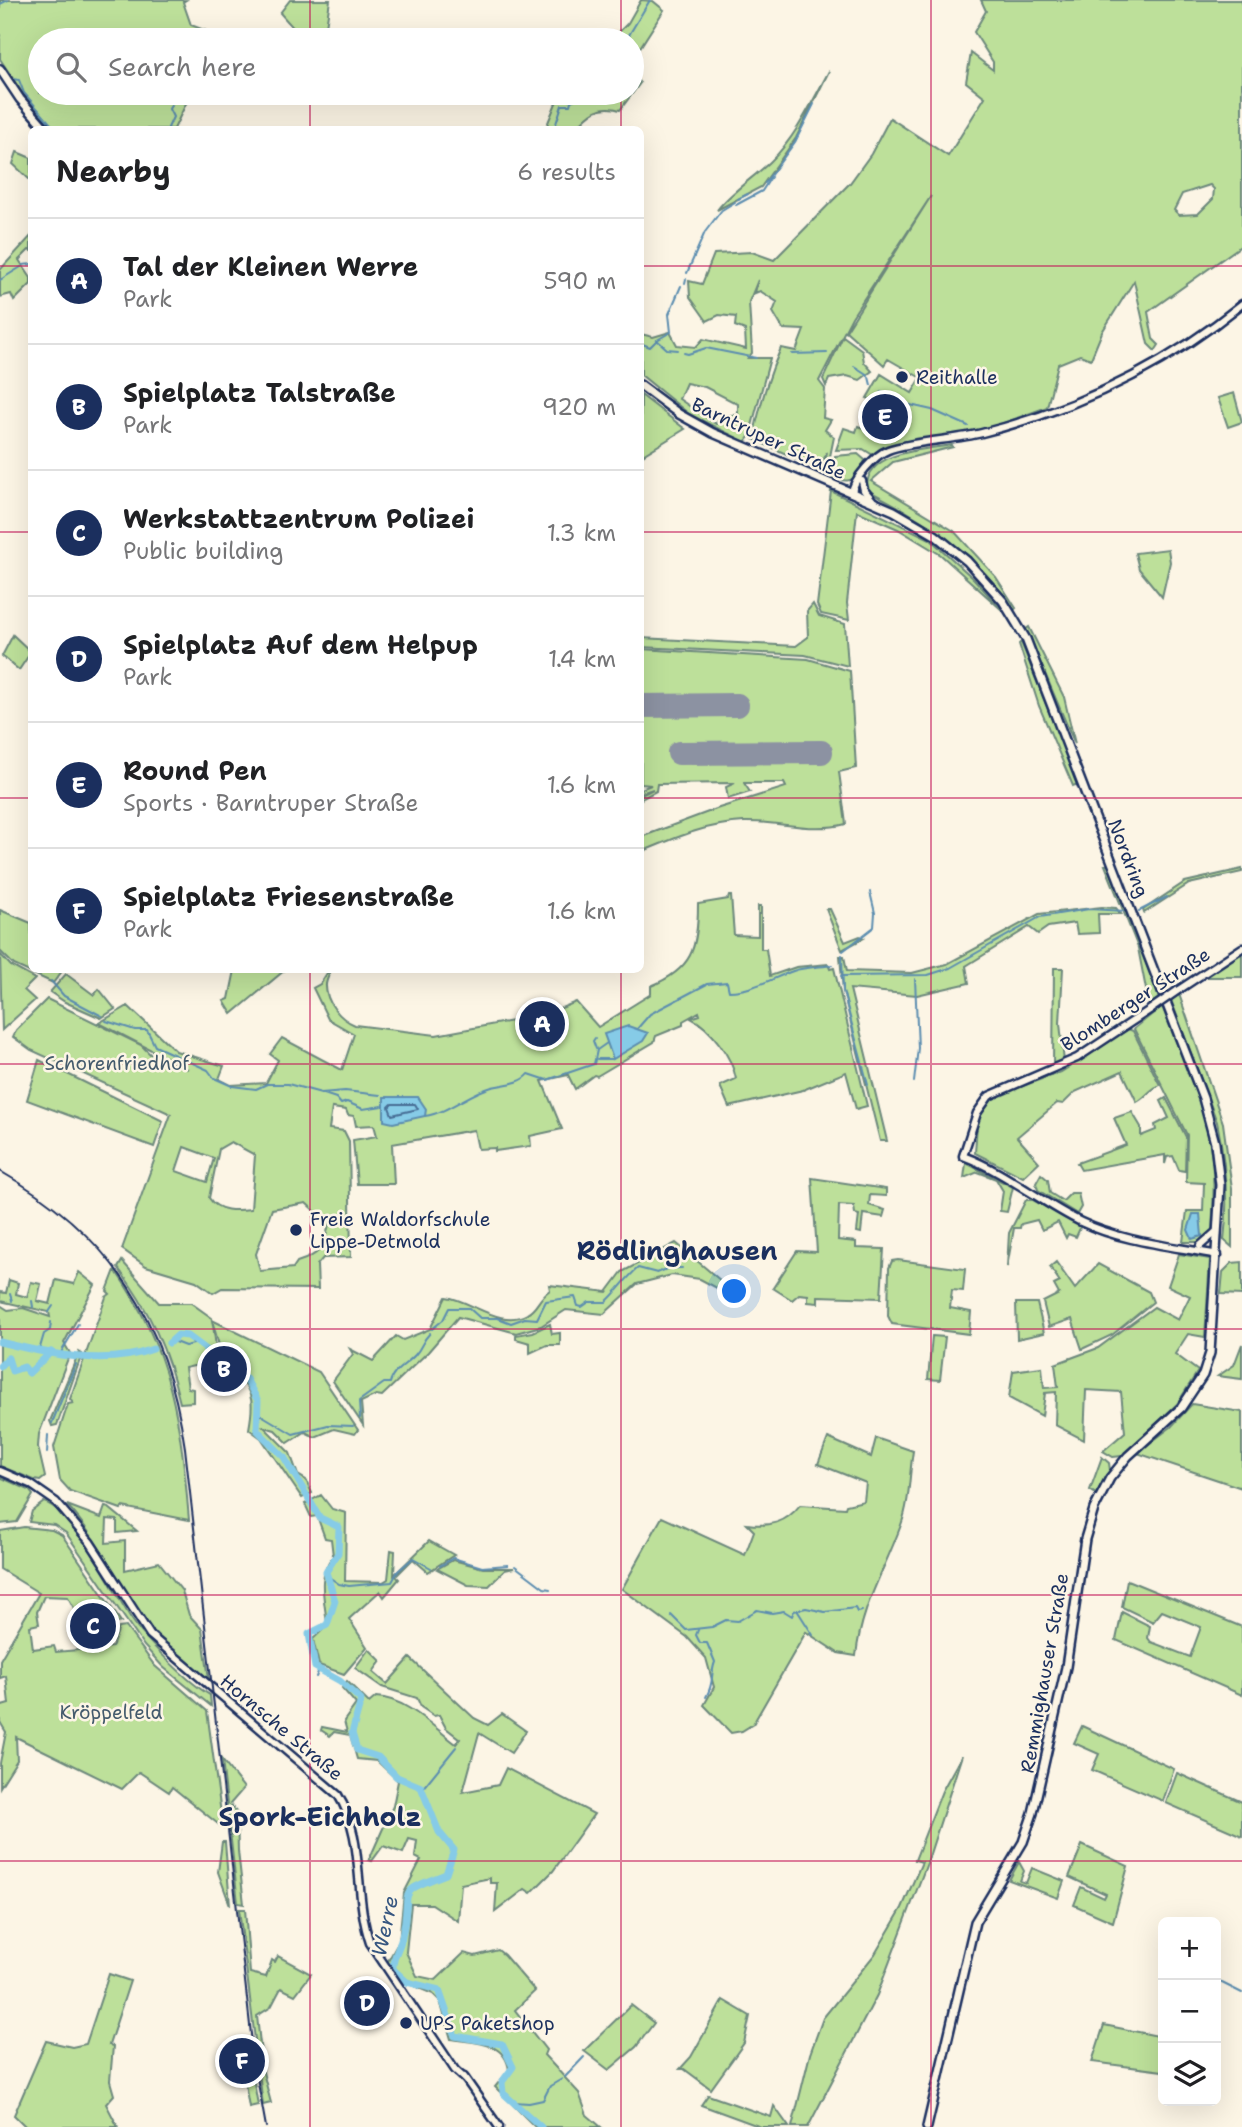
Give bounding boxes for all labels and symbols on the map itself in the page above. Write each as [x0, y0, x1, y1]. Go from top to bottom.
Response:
place label: Reithalle [916, 365, 998, 390]
marker: Reithalle [894, 369, 910, 385]
pin: E [862, 391, 908, 443]
street label: Barntruper Straße [688, 392, 850, 485]
street label: Nordring [1102, 815, 1155, 901]
street label: Blomberger Straße [1056, 942, 1215, 1057]
pin: A [519, 998, 565, 1050]
park label: Schorenfriedhof [45, 1051, 191, 1076]
place label: Freie Waldorfschule Lippe-Detmold [310, 1207, 490, 1254]
marker: Freie Waldorfschule Lippe-Detmold [288, 1222, 304, 1238]
district label: Rödlinghausen [576, 1233, 778, 1268]
your location [717, 1274, 751, 1308]
pin: B [201, 1343, 247, 1395]
street label: Remmighauser Straße [1015, 1571, 1074, 1775]
pin: C [70, 1600, 116, 1652]
street label: Hornsche Straße [215, 1669, 348, 1786]
park label: Kröppelfeld [60, 1700, 162, 1725]
district label: Spork-Eichholz [218, 1799, 422, 1834]
water label: Werre [365, 1893, 405, 1959]
pin: D [344, 1977, 390, 2029]
place label: UPS Paketshop [420, 2011, 555, 2036]
marker: UPS Paketshop [398, 2015, 414, 2031]
pin: F [219, 2035, 265, 2087]

